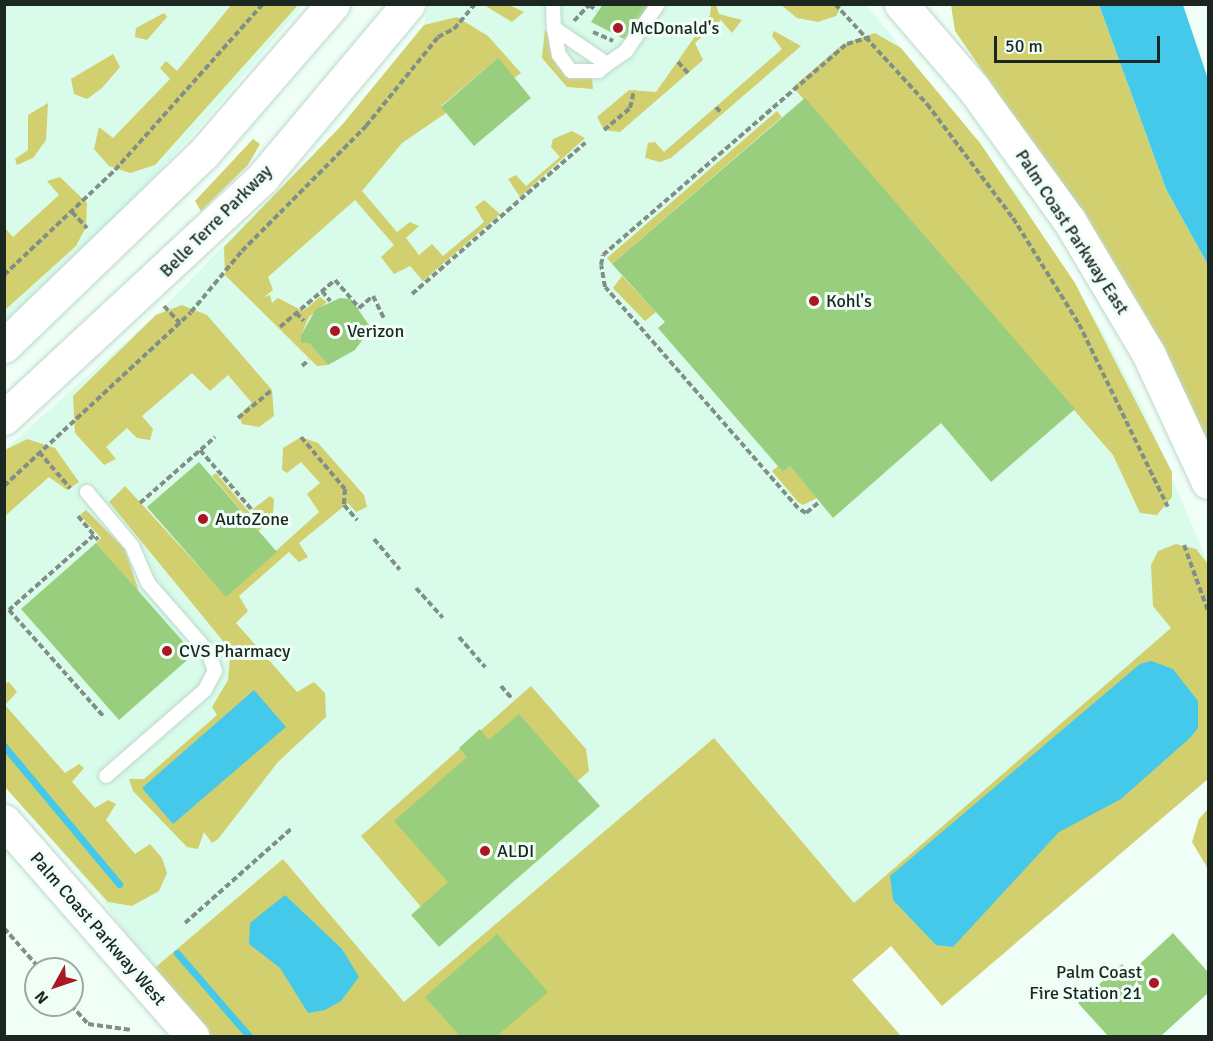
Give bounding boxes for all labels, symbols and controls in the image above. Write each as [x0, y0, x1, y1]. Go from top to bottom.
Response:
place label: McDonald's [630, 17, 719, 39]
marker: McDonald's [611, 21, 625, 35]
scale bar [997, 24, 1164, 62]
text: 50 m [1005, 35, 1043, 57]
street label: Palm Coast Parkway East [1011, 146, 1133, 318]
street label: Belle Terre Parkway [155, 160, 277, 282]
place label: Kohl's [826, 290, 872, 312]
marker: Kohl's [807, 294, 821, 308]
place label: Verizon [347, 320, 404, 342]
marker: Verizon [328, 324, 342, 338]
place label: AutoZone [215, 508, 289, 530]
marker: AutoZone [196, 512, 210, 526]
place label: CVS Pharmacy [179, 640, 290, 662]
marker: CVS Pharmacy [160, 644, 174, 658]
place label: ALDI [497, 840, 534, 862]
marker: ALDI [478, 844, 492, 858]
street label: Palm Coast Parkway West [25, 848, 171, 1010]
north arrow [24, 957, 84, 1017]
place label: Palm Coast Fire Station 21 [1029, 962, 1142, 1004]
marker: Palm Coast Fire Station 21 [1147, 976, 1161, 990]
text: N [31, 987, 53, 1008]

